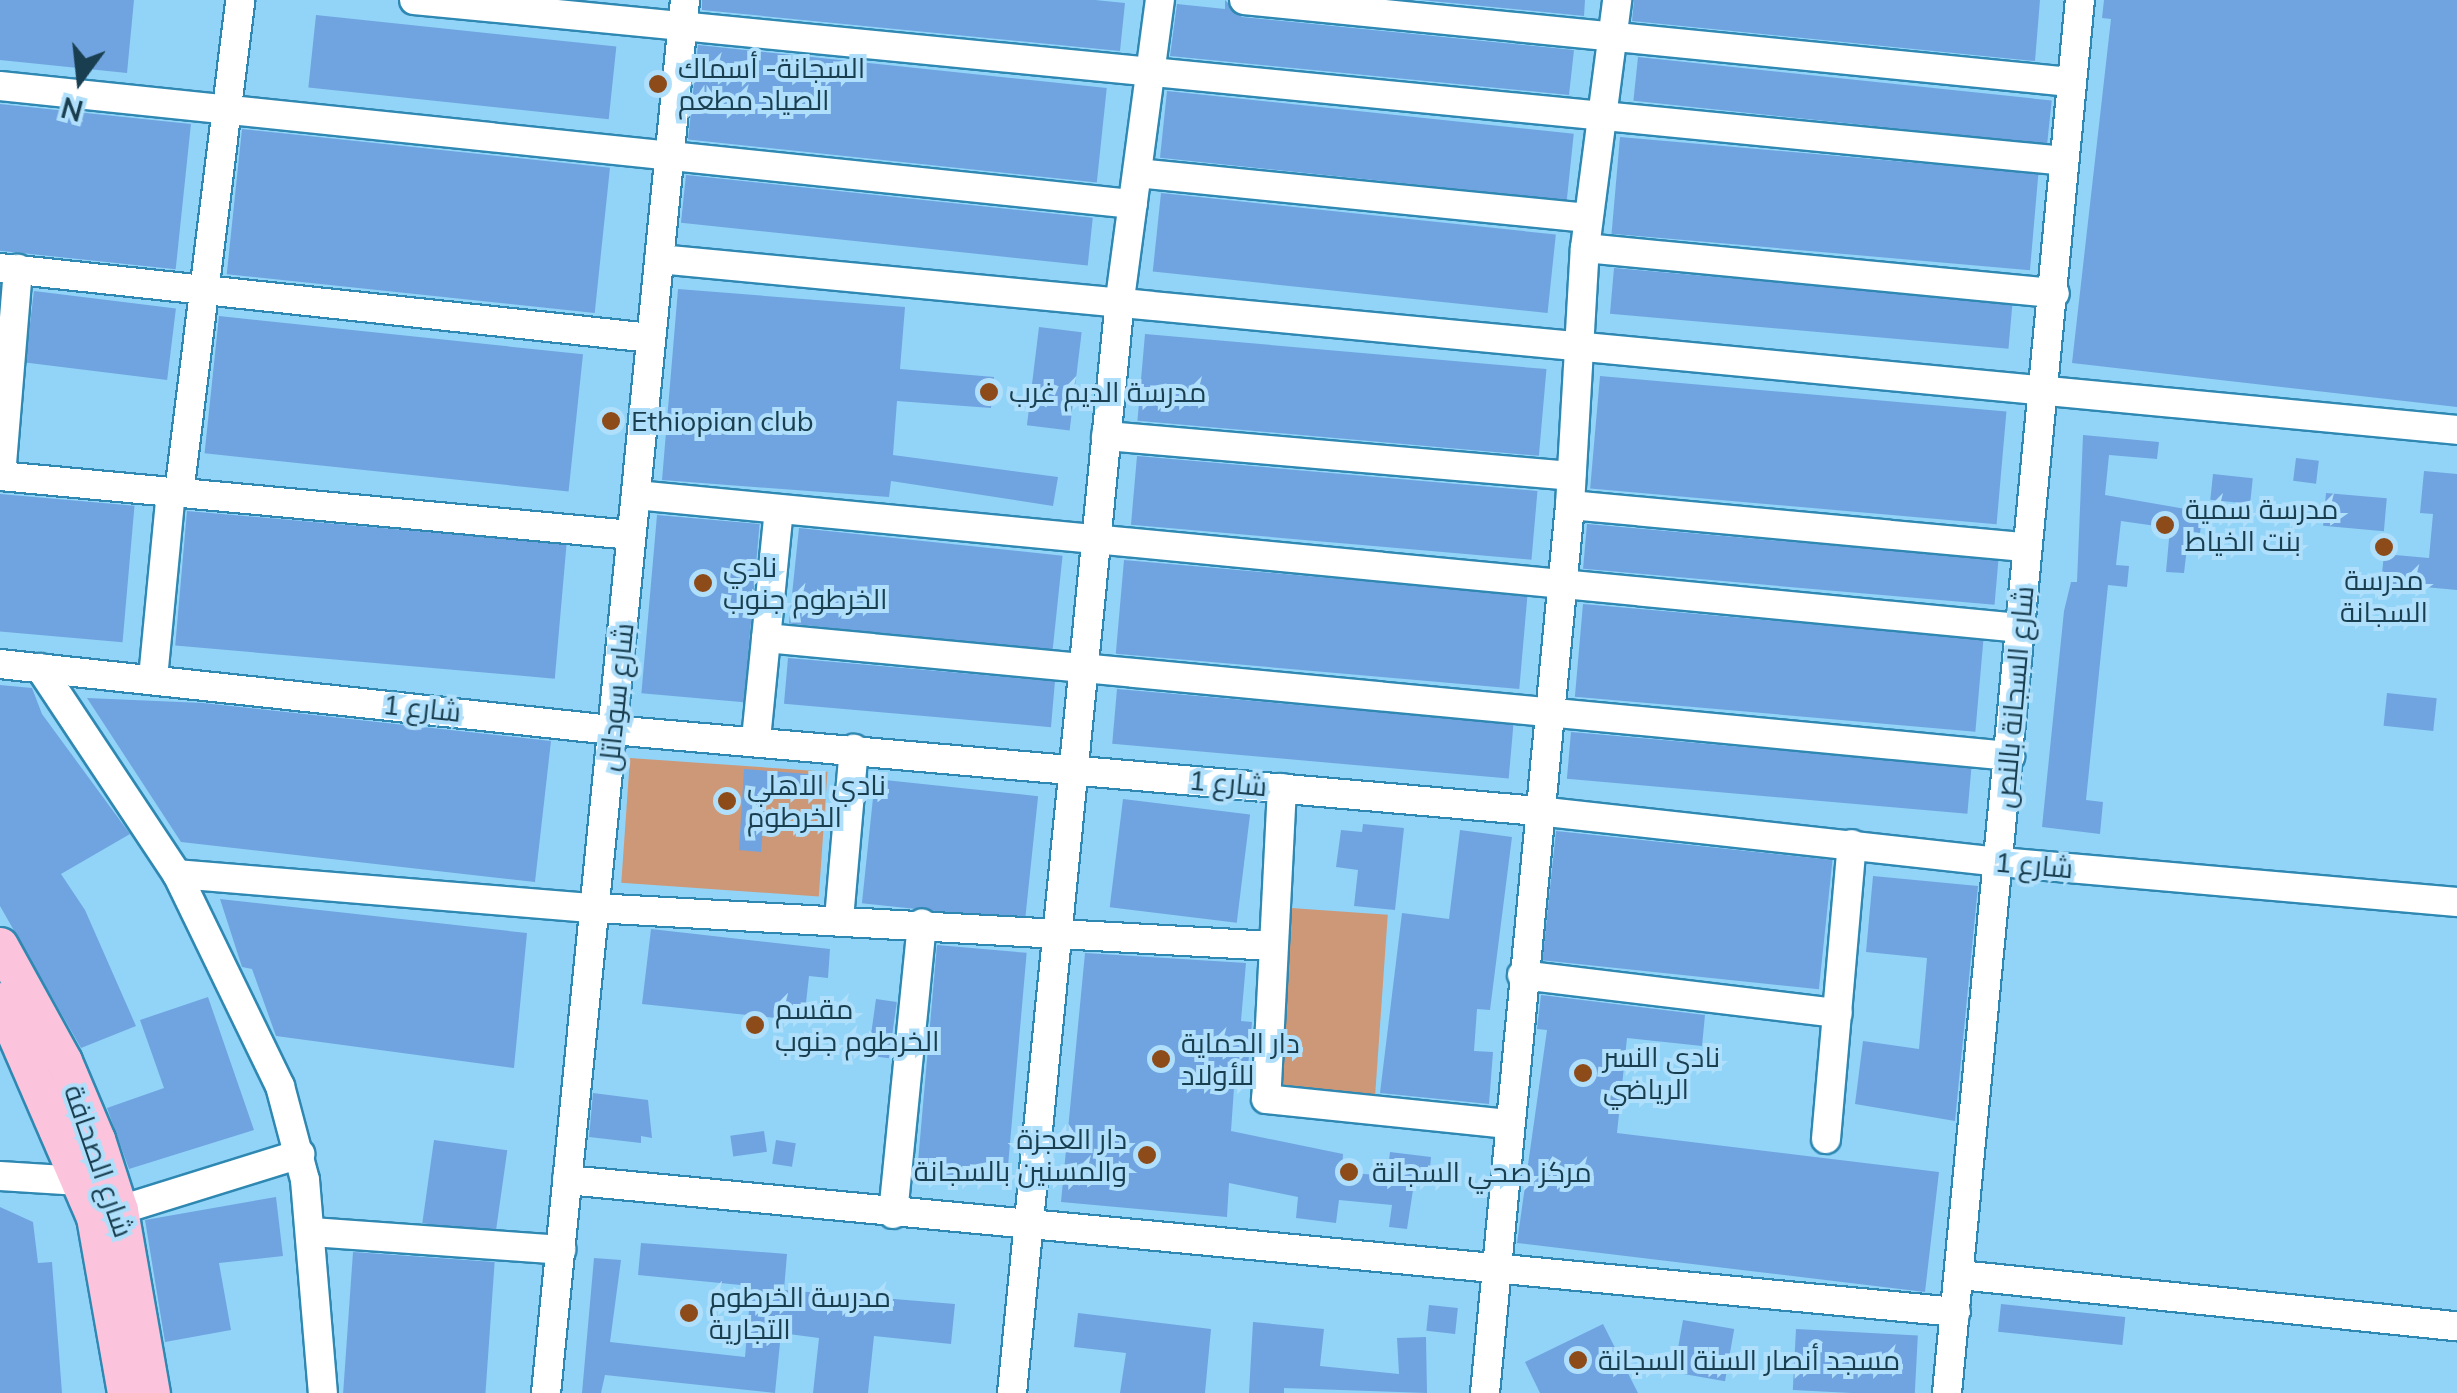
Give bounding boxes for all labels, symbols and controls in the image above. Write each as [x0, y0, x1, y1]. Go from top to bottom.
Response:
north arrow [30, 30, 130, 130]
place label: السجانة- أسماك الصياد مطعم [678, 51, 865, 117]
marker: السجانة- أسماك الصياد مطعم [647, 73, 669, 95]
text: N [57, 90, 87, 129]
place label: مدرسة الديم غرب [1009, 375, 1207, 409]
marker: مدرسة الديم غرب [978, 381, 1000, 403]
place label: Ethiopian club [631, 404, 814, 438]
marker: Ethiopian club [600, 410, 622, 432]
place label: مدرسة سمية بنت الخياط [2185, 492, 2338, 558]
marker: مدرسة سمية بنت الخياط [2154, 514, 2176, 536]
marker: مدرسة السجانة [2373, 536, 2395, 558]
place label: نادي الخرطوم جنوب [723, 550, 887, 616]
place label: مدرسة السجانة [2340, 563, 2428, 629]
marker: نادي الخرطوم جنوب [692, 572, 714, 594]
street label: شارع السجانة بالنص [1988, 585, 2040, 809]
street label: شارع سوداتل [592, 621, 640, 773]
street label: شارع 1 [381, 687, 463, 729]
street label: شارع 1 [1188, 763, 1268, 803]
place label: نادي الاهلي الخرطوم [747, 768, 886, 834]
marker: نادي الاهلي الخرطوم [716, 790, 738, 812]
street label: شارع 1 [1994, 845, 2074, 885]
place label: مقسم الخرطوم جنوب [775, 992, 939, 1058]
marker: مقسم الخرطوم جنوب [744, 1014, 766, 1036]
place label: دار الحماية للأولاد [1181, 1026, 1300, 1092]
place label: نادي النسر الرياضي [1603, 1040, 1720, 1106]
marker: دار الحماية للأولاد [1150, 1048, 1172, 1070]
marker: نادي النسر الرياضي [1572, 1062, 1594, 1084]
street label: شارع الصحافة [57, 1080, 141, 1242]
place label: دار العجزة والمسنين بالسجانة [914, 1122, 1127, 1188]
marker: دار العجزة والمسنين بالسجانة [1136, 1144, 1158, 1166]
place label: مركز صحي السجانة [1372, 1155, 1592, 1189]
marker: مركز صحي السجانة [1336, 1159, 1362, 1185]
place label: مدرسة الخرطوم التجارية [709, 1280, 891, 1346]
marker: مدرسة الخرطوم التجارية [678, 1302, 700, 1324]
place label: مسجد أنصار السنة السجانة [1598, 1343, 1900, 1377]
marker: مسجد أنصار السنة السجانة [1567, 1349, 1589, 1371]

